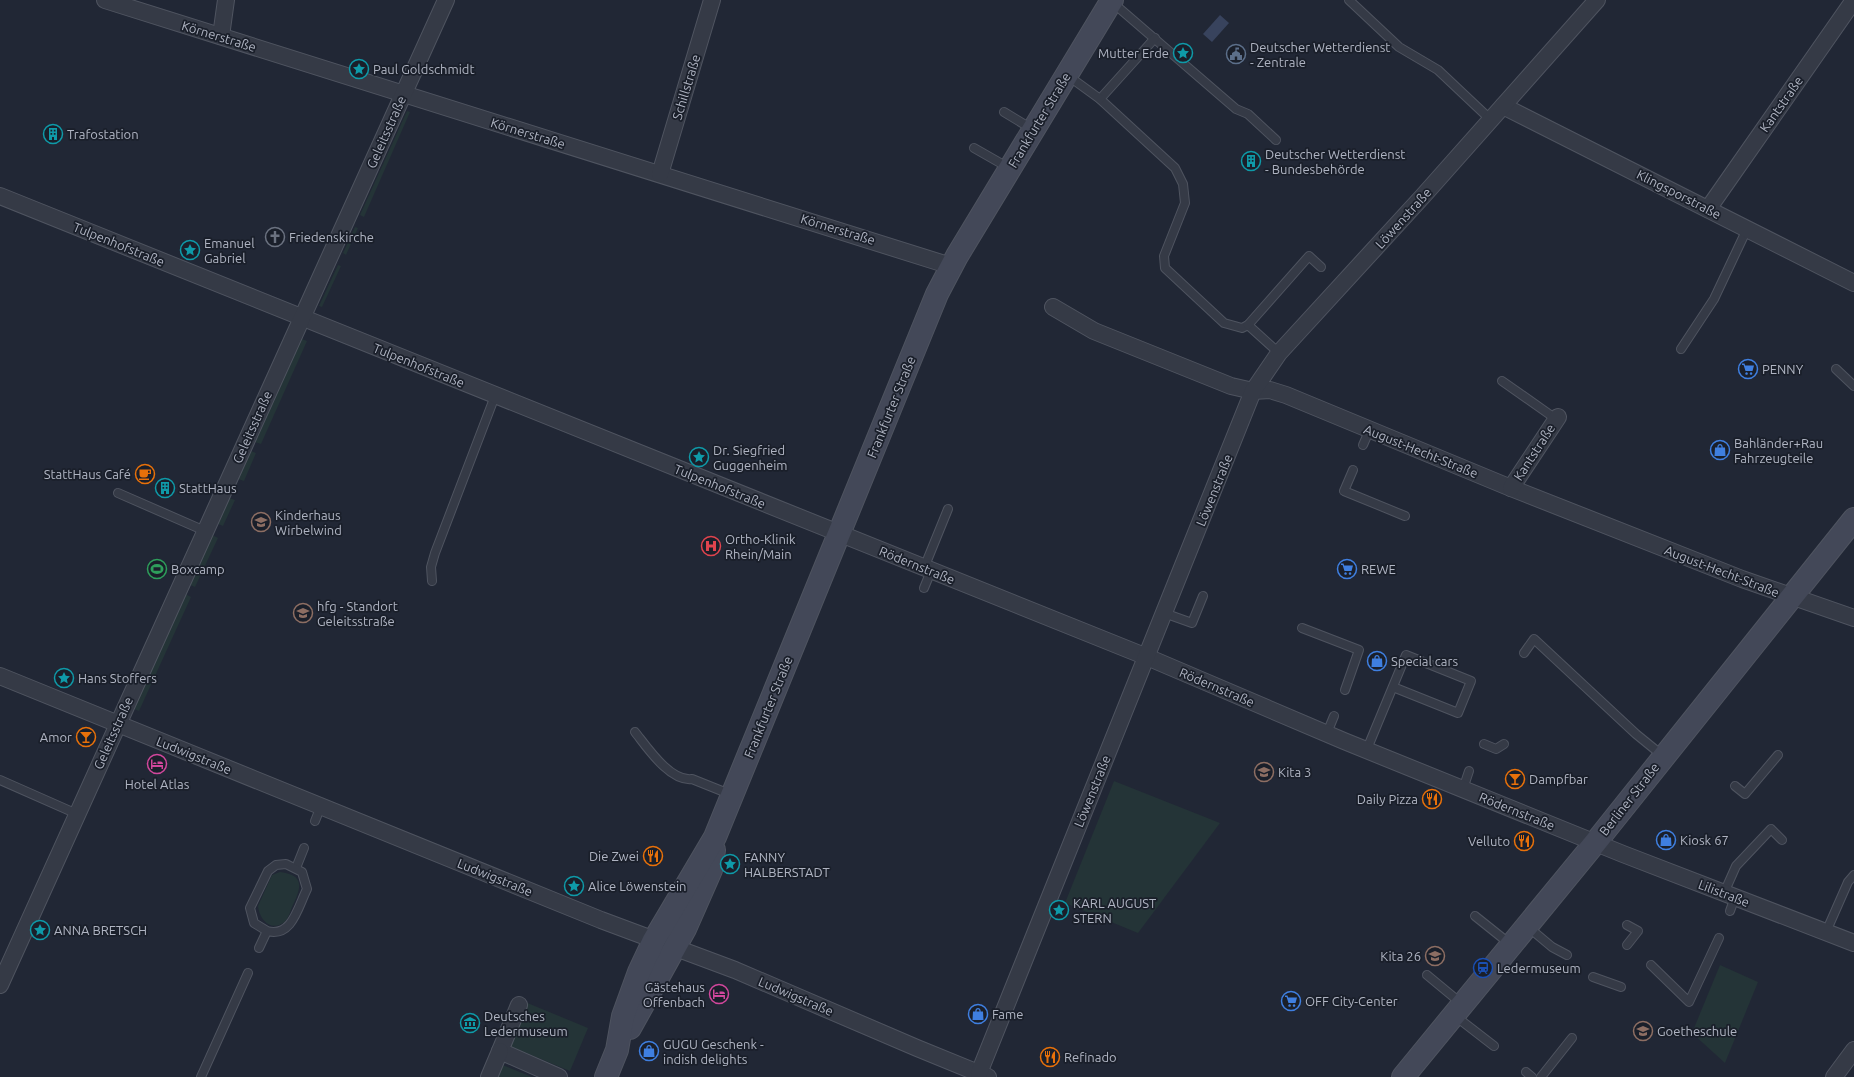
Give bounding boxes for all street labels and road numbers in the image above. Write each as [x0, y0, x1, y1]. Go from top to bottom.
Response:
street label: Körnerstraße [180, 18, 258, 54]
street label: Schillstraße [669, 53, 703, 121]
street label: Frankfurter Straße [1005, 70, 1073, 170]
street label: Kantstraße [1757, 74, 1805, 134]
street label: Geleitsstraße [364, 94, 408, 170]
street label: Körnerstraße [489, 115, 567, 151]
street label: Klingsporstraße [1635, 167, 1723, 221]
street label: Löwenstraße [1372, 185, 1434, 251]
street label: Körnerstraße [799, 211, 877, 247]
street label: Tulpenhofstraße [71, 219, 167, 269]
street label: Tulpenhofstraße [371, 340, 467, 390]
street label: Frankfurter Straße [864, 354, 918, 460]
street label: Geleitsstraße [230, 389, 274, 465]
street label: Kantstraße [1511, 421, 1557, 483]
street label: August-Hecht-Straße [1362, 422, 1480, 480]
street label: Löwenstraße [1193, 452, 1235, 528]
street label: Tulpenhofstraße [672, 461, 768, 511]
street label: Rödernstraße [877, 543, 957, 587]
street label: August-Hecht-Straße [1663, 543, 1781, 599]
street label: Frankfurter Straße [741, 654, 795, 760]
street label: Rödernstraße [1177, 665, 1257, 709]
street label: Geleitsstraße [91, 695, 135, 771]
street label: Ludwigstraße [154, 734, 234, 776]
street label: Löwenstraße [1071, 753, 1113, 829]
street label: Berliner Straße [1596, 760, 1662, 838]
street label: Rödernstraße [1477, 789, 1557, 833]
street label: Ludwigstraße [455, 856, 535, 898]
street label: Lilistraße [1696, 877, 1752, 909]
street label: Ludwigstraße [757, 974, 835, 1018]

